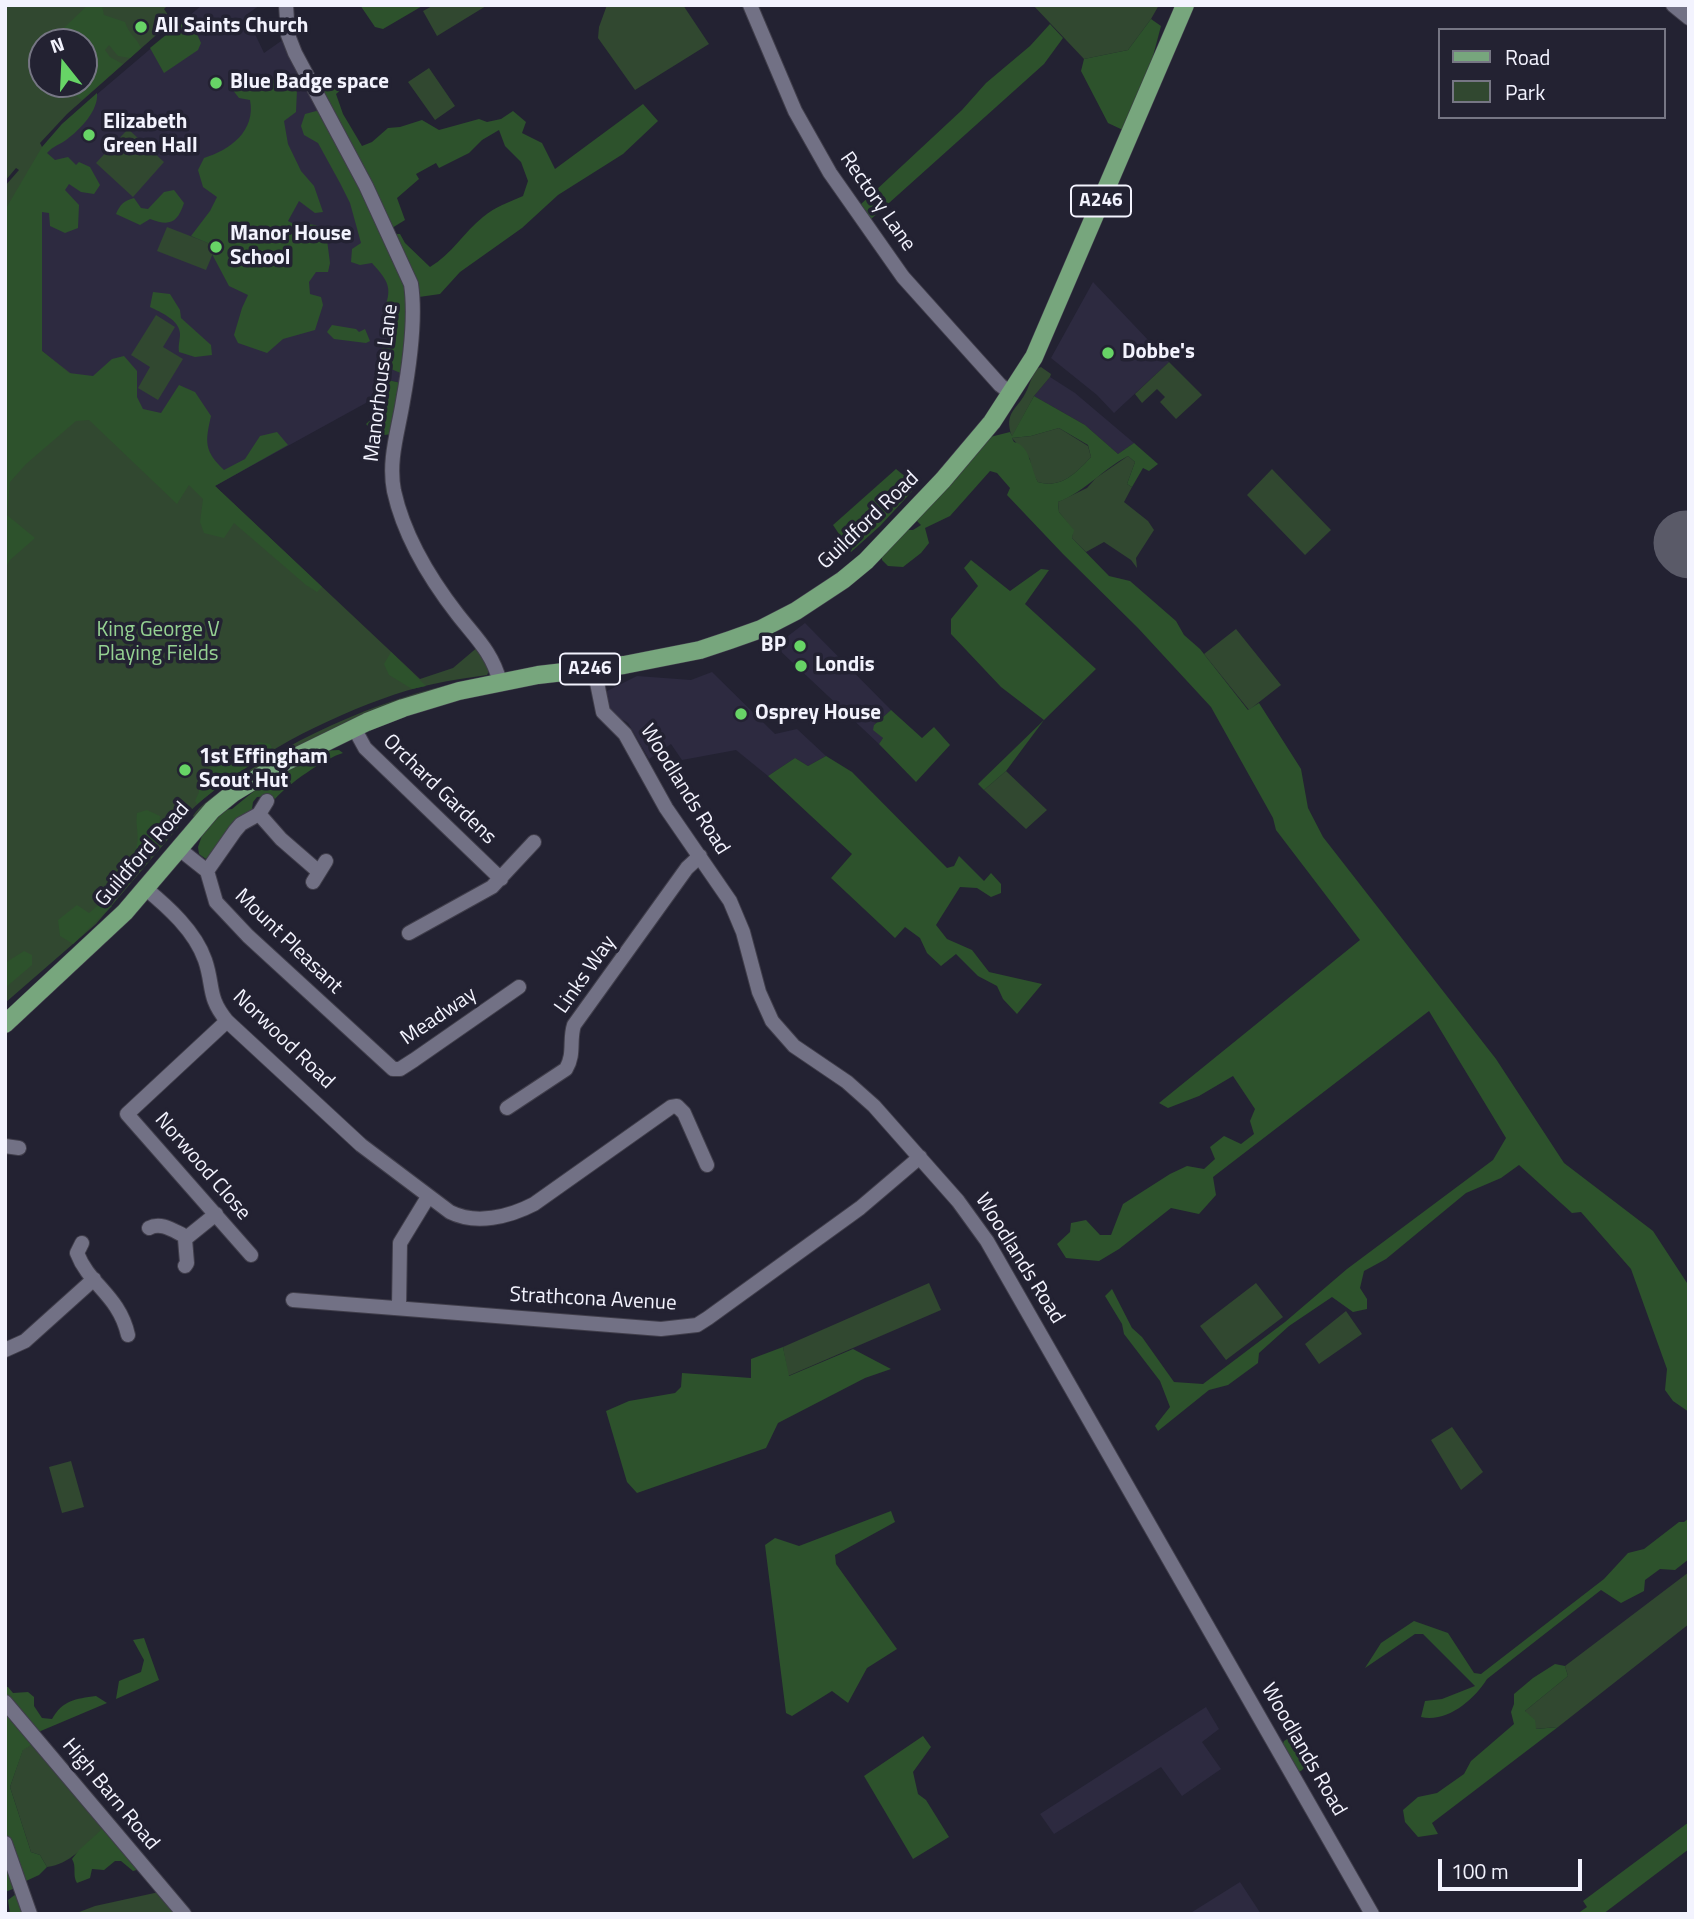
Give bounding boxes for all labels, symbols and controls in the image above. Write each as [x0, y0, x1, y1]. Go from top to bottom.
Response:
place label: All Saints Church [155, 14, 308, 40]
marker: All Saints Church [133, 19, 149, 35]
north arrow [28, 28, 98, 98]
legend [1438, 28, 1666, 119]
text: N [46, 29, 68, 60]
text: Road [1505, 41, 1550, 73]
place label: Blue Badge space [230, 70, 389, 96]
marker: Blue Badge space [208, 75, 224, 91]
text: Park [1505, 76, 1545, 108]
place label: Elizabeth Green Hall [103, 110, 198, 160]
marker: Elizabeth Green Hall [81, 127, 97, 143]
street label: Rectory Lane [834, 147, 920, 257]
road number: A246 [1071, 186, 1131, 216]
place label: Manor House School [230, 222, 351, 272]
marker: Manor House School [208, 239, 224, 255]
street label: Manorhouse Lane [360, 303, 404, 463]
place label: Dobbe's [1122, 340, 1195, 366]
marker: Dobbe's [1100, 345, 1116, 361]
street label: Guildford Road [813, 467, 925, 575]
park label: King George V Playing Fields [96, 618, 220, 668]
place label: BP [761, 633, 786, 659]
marker: BP [792, 638, 808, 654]
place label: Londis [815, 653, 875, 679]
road number: A246 [560, 654, 620, 684]
marker: Londis [793, 658, 809, 674]
place label: Osprey House [755, 701, 881, 727]
marker: Osprey House [733, 706, 749, 722]
street label: Woodlands Road [634, 720, 734, 860]
street label: Orchard Gardens [377, 730, 501, 850]
place label: 1st Effingham Scout Hut [199, 745, 328, 795]
marker: 1st Effingham Scout Hut [177, 762, 193, 778]
street label: Guildford Road [91, 797, 195, 913]
street label: Mount Pleasant [229, 884, 347, 1000]
street label: Links Way [550, 931, 622, 1019]
street label: Meadway [396, 982, 482, 1052]
street label: Norwood Road [227, 985, 339, 1095]
street label: Norwood Close [149, 1108, 255, 1226]
street label: Woodlands Road [969, 1189, 1069, 1329]
street label: Strathcona Avenue [509, 1283, 677, 1317]
street label: Woodlands Road [1255, 1679, 1351, 1821]
street label: High Barn Road [56, 1734, 164, 1856]
scale bar [1442, 1846, 1586, 1890]
text: 100 m [1451, 1855, 1508, 1887]

